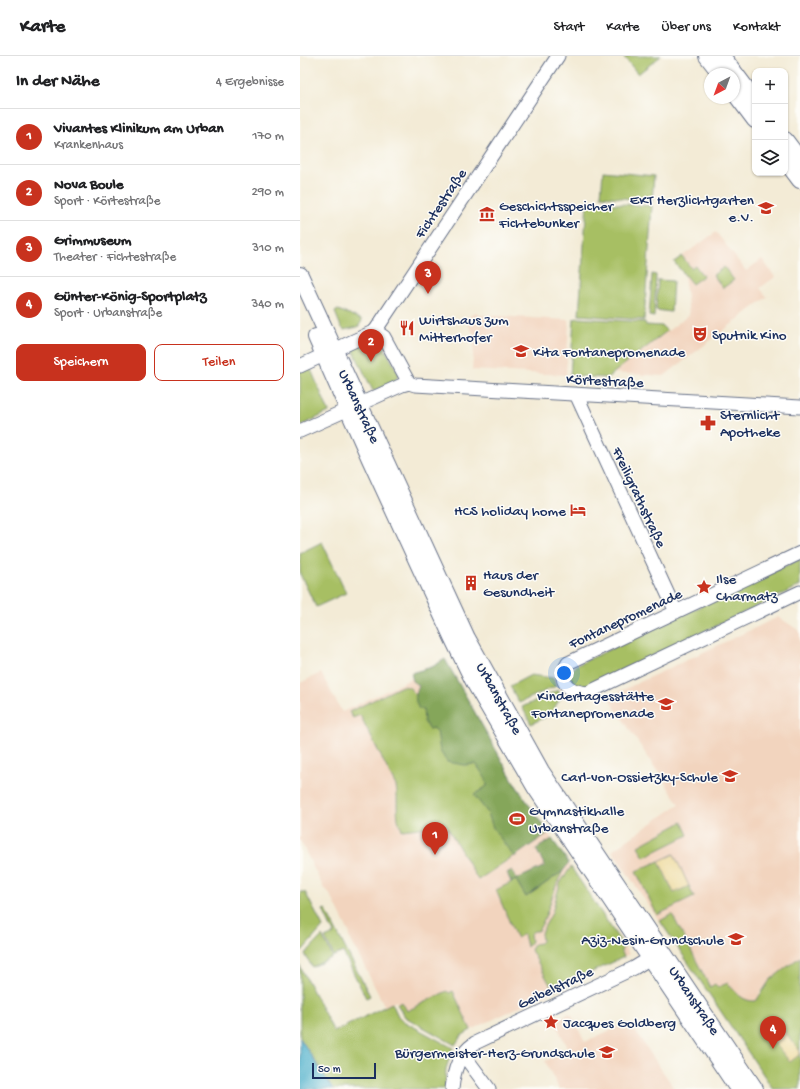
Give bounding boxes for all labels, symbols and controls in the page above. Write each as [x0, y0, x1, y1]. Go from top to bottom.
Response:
text: Karte [20, 16, 65, 39]
text: Start [554, 19, 584, 36]
text: Karte [606, 19, 640, 36]
text: Über uns [662, 19, 711, 36]
text: Kontakt [733, 19, 780, 36]
north arrow [704, 68, 740, 104]
map controls [752, 68, 788, 176]
button: + [752, 68, 788, 104]
text: In der Nähe [16, 72, 99, 92]
text: 4 Ergebnisse [216, 75, 284, 90]
button: − [752, 104, 788, 140]
text: Vivantes Klinikum am Urban [54, 120, 224, 138]
text: 1 [26, 129, 32, 144]
text: 170 m [252, 129, 284, 144]
text: Krankenhaus [54, 138, 123, 153]
button: layers [752, 140, 788, 176]
street label: Fichtestraße [411, 166, 472, 243]
text: Nova Boule [54, 176, 124, 194]
text: 2 [26, 185, 32, 200]
text: 290 m [251, 185, 284, 200]
place label: EKT Herzlichtgarten e.V. [630, 192, 754, 227]
text: Sport · Körtestraße [54, 194, 160, 209]
place label: Geschichtsspeicher Fichtebunker [498, 198, 615, 233]
school or university icon: EKT Herzlichtgarten e.V. [757, 199, 775, 217]
museum icon: Geschichtsspeicher Fichtebunker [478, 205, 496, 223]
text: Grimmuseum [54, 232, 131, 250]
text: 3 [26, 241, 32, 256]
text: 310 m [252, 241, 284, 256]
text: Theater · Fichtestraße [54, 250, 176, 265]
pin: 3 [415, 261, 441, 294]
text: Günter-König-Sportplatz [54, 288, 207, 306]
text: 4 [26, 297, 32, 312]
text: 340 m [251, 297, 284, 312]
text: Sport · Urbanstraße [54, 306, 162, 321]
place label: Wirtshaus zum Mitterhofer [419, 312, 509, 347]
restaurant icon: Wirtshaus zum Mitterhofer [398, 319, 416, 337]
theatre icon: Sputnik Kino [691, 325, 709, 343]
place label: Sputnik Kino [712, 327, 787, 345]
pin: 2 [358, 329, 384, 362]
school or university icon: Kita Fontanepromenade [512, 342, 530, 360]
button: Speichern [16, 344, 146, 381]
button: Teilen [154, 344, 284, 381]
place label: Kita Fontanepromenade [533, 344, 686, 362]
street label: Urbanstraße [333, 367, 383, 447]
street label: Körtestraße [566, 371, 644, 393]
place label: Sternlicht Apotheke [720, 407, 781, 442]
pharmacy icon: Sternlicht Apotheke [699, 414, 717, 432]
street label: Freiligrathstraße [607, 444, 669, 551]
hotel icon: HCS holiday home [569, 501, 587, 519]
place label: HCS holiday home [454, 503, 566, 521]
place label: Haus der Gesundheit [483, 567, 556, 602]
place label: Ilse Charmatz [716, 571, 778, 606]
building icon: Haus der Gesundheit [462, 574, 480, 592]
place icon: Ilse Charmatz [695, 578, 713, 596]
street label: Fontanepromenade [565, 586, 686, 654]
street label: Urbanstraße [471, 660, 526, 738]
your location [554, 663, 574, 683]
place label: Kindertagesstätte Fontanepromenade [530, 688, 654, 723]
school or university icon: Kindertagesstätte Fontanepromenade [657, 695, 675, 713]
school or university icon: Carl-von-Ossietzky-Schule [721, 767, 739, 785]
place label: Carl-von-Ossietzky-Schule [561, 769, 718, 787]
place label: Gymnastikhalle Urbanstraße [529, 803, 625, 838]
sports icon: Gymnastikhalle Urbanstraße [508, 810, 526, 828]
pin: 1 [422, 822, 448, 855]
school or university icon: Aziz-Nesin-Grundschule [727, 930, 745, 948]
place label: Aziz-Nesin-Grundschule [581, 932, 724, 950]
street label: Geibelstraße [515, 963, 597, 1014]
street label: Urbanstraße [664, 963, 723, 1039]
place icon: Jacques Goldberg [542, 1013, 560, 1031]
place label: Jacques Goldberg [563, 1015, 676, 1033]
pin: 4 [760, 1016, 786, 1049]
school or university icon: Bürgermeister-Herz-Grundschule [598, 1043, 616, 1061]
place label: Bürgermeister-Herz-Grundschule [394, 1045, 595, 1063]
scale bar [312, 1061, 376, 1080]
text: 50 m [318, 1064, 340, 1076]

